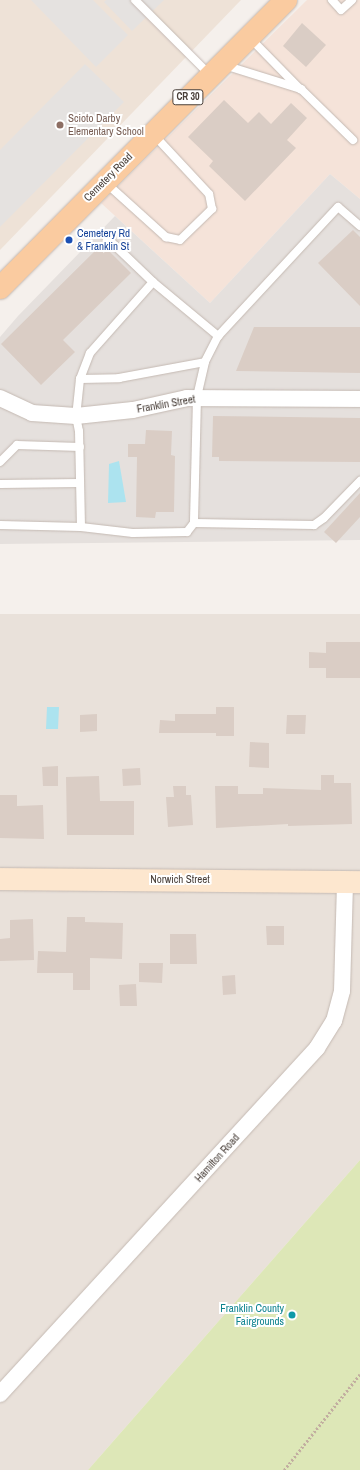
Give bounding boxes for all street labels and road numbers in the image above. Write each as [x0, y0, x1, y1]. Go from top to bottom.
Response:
road number: CR 30 [172, 89, 204, 105]
street label: Cemetery Road [81, 150, 135, 204]
street label: Franklin Street [136, 392, 196, 416]
street label: Norwich Street [150, 872, 210, 886]
street label: Hamilton Road [192, 1131, 242, 1185]

